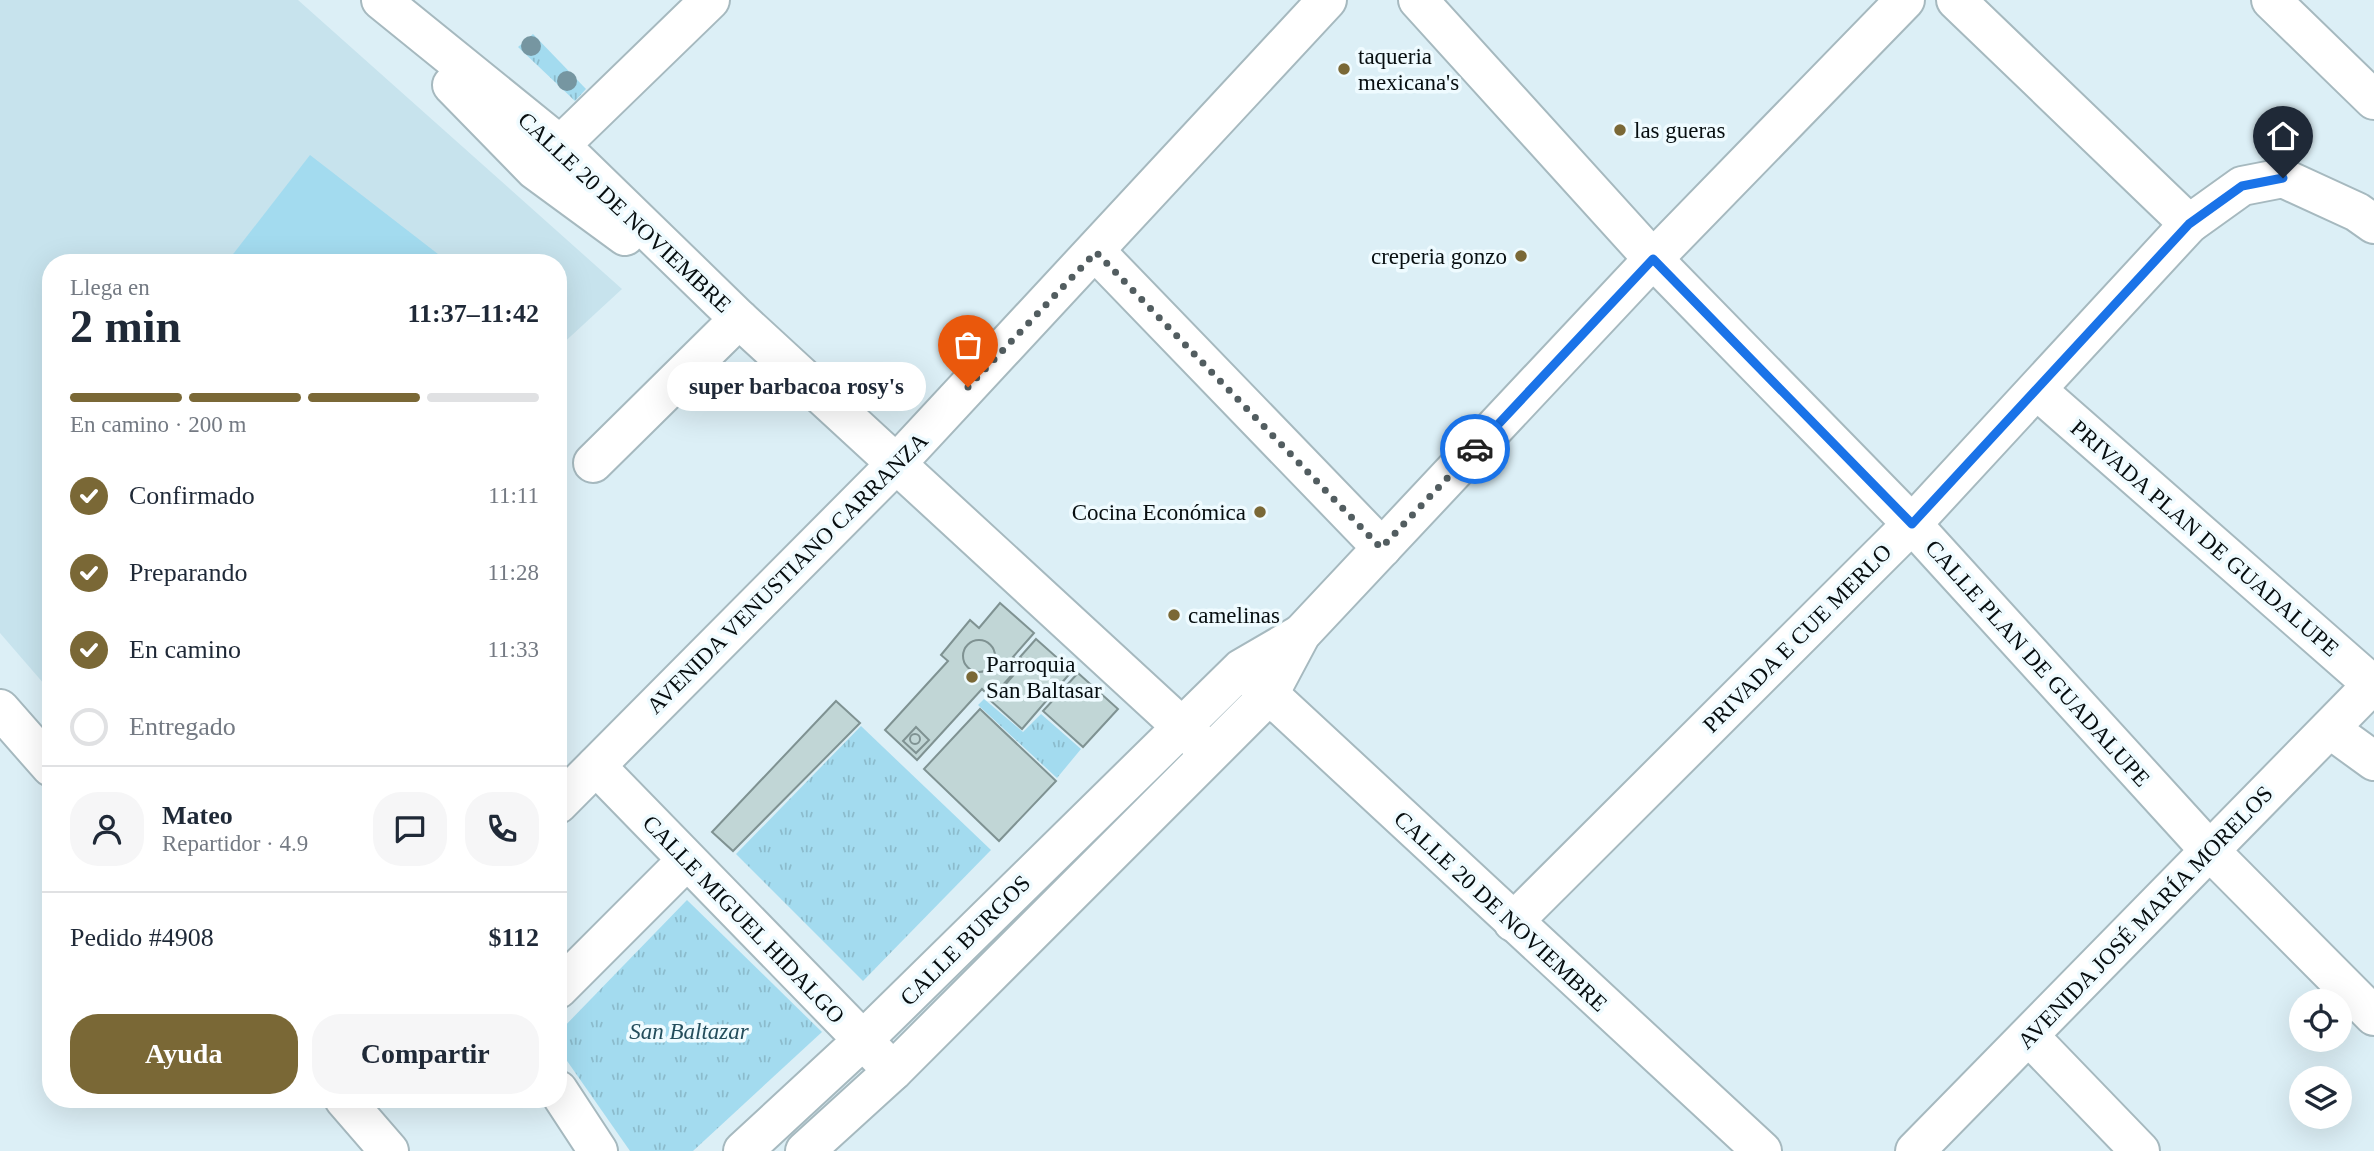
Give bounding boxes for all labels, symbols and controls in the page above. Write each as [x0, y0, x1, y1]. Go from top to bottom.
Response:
place label: taqueria mexicana's [1358, 44, 1459, 95]
marker: taqueria mexicana's [1336, 61, 1352, 77]
pin [2253, 106, 2313, 178]
street label: CALLE 20 DE NOVIEMBRE [513, 107, 736, 318]
icon: home [2264, 117, 2302, 155]
place label: las gueras [1634, 118, 1725, 143]
marker: las gueras [1612, 122, 1628, 138]
place label: creperia gonzo [1371, 244, 1507, 269]
marker: creperia gonzo [1513, 248, 1529, 264]
text: Llega en [70, 275, 150, 300]
text: 11:37–11:42 [408, 299, 539, 328]
text: 2 min [70, 301, 181, 352]
pin [938, 315, 998, 387]
icon: bag [949, 326, 987, 364]
callout: super barbacoa rosy's [667, 362, 926, 412]
text: super barbacoa rosy's [689, 374, 904, 399]
text: En camino · 200 m [70, 412, 246, 437]
courier [1440, 414, 1510, 484]
street label: PRIVADA PLAN DE GUADALUPE [2066, 415, 2344, 661]
street label: AVENIDA VENUSTIANO CARRANZA [642, 428, 933, 719]
icon: car [1456, 430, 1494, 468]
icon: check [70, 477, 108, 515]
text: Confirmado [129, 481, 255, 510]
text: 11:11 [488, 483, 539, 508]
place label: Cocina Económica [1072, 500, 1246, 525]
marker: Cocina Económica [1252, 504, 1268, 520]
street label: CALLE PLAN DE GUADALUPE [1920, 535, 2155, 792]
street label: PRIVADA E CUE MERLO [1698, 539, 1897, 738]
icon: check [70, 554, 108, 592]
text: Preparando [129, 558, 247, 587]
text: 11:28 [487, 560, 539, 585]
place label: camelinas [1188, 603, 1280, 628]
marker: camelinas [1166, 607, 1182, 623]
icon: check [70, 631, 108, 669]
text: En camino [129, 635, 241, 664]
text: 11:33 [487, 637, 539, 662]
place label: Parroquia San Baltasar [986, 652, 1102, 703]
marker: Parroquia San Baltasar [964, 669, 980, 685]
text: Entregado [129, 712, 236, 741]
street label: AVENIDA JOSÉ MARÍA MORELOS [2013, 781, 2278, 1054]
button: person [70, 792, 144, 866]
button: chat [373, 792, 447, 866]
button: phone [465, 792, 539, 866]
text: Mateo [162, 801, 233, 830]
street label: CALLE 20 DE NOVIEMBRE [1389, 806, 1612, 1017]
street label: CALLE MIGUEL HIDALGO [638, 810, 850, 1028]
text: Repartidor · 4.9 [162, 831, 308, 856]
street label: CALLE BURGOS [895, 870, 1035, 1010]
text: Pedido #4908 [70, 923, 214, 952]
text: $112 [488, 923, 539, 952]
map controls [2289, 989, 2352, 1129]
button: locate [2289, 989, 2352, 1052]
button: Ayuda [70, 1014, 298, 1094]
button: Compartir [312, 1014, 539, 1094]
park label: San Baltazar [629, 1019, 750, 1044]
button: layers [2289, 1066, 2352, 1129]

